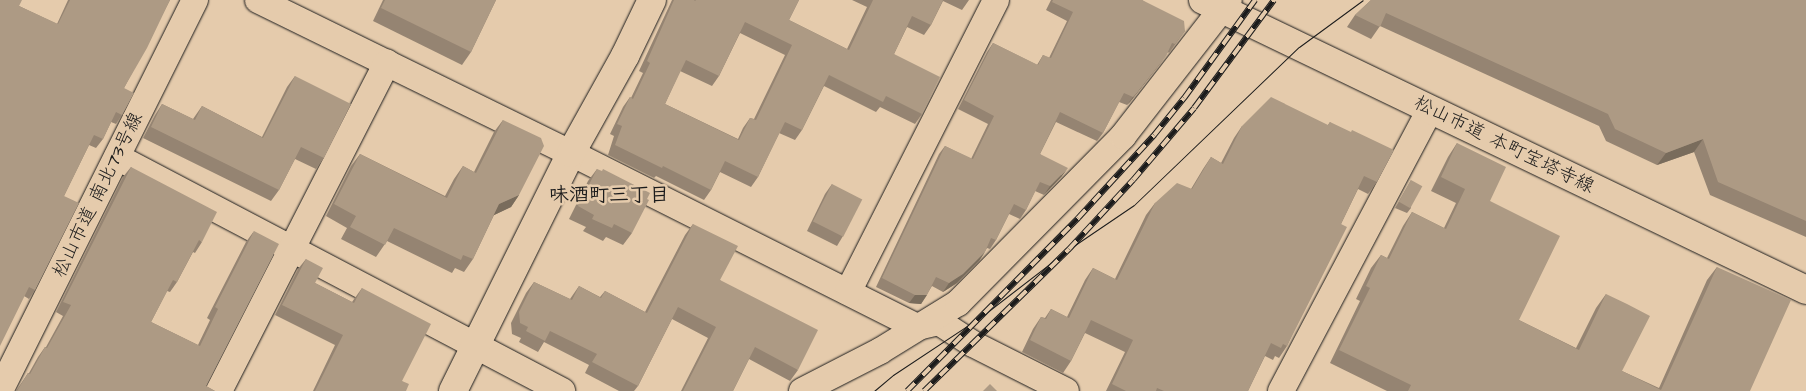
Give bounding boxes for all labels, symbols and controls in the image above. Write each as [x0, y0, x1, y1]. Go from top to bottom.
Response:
street label: 松山市道 本町宝塔寺線 [1410, 91, 1598, 199]
street label: 松山市道 南北73号線 [48, 109, 148, 281]
district label: 味酒町三丁目 [549, 183, 669, 207]

